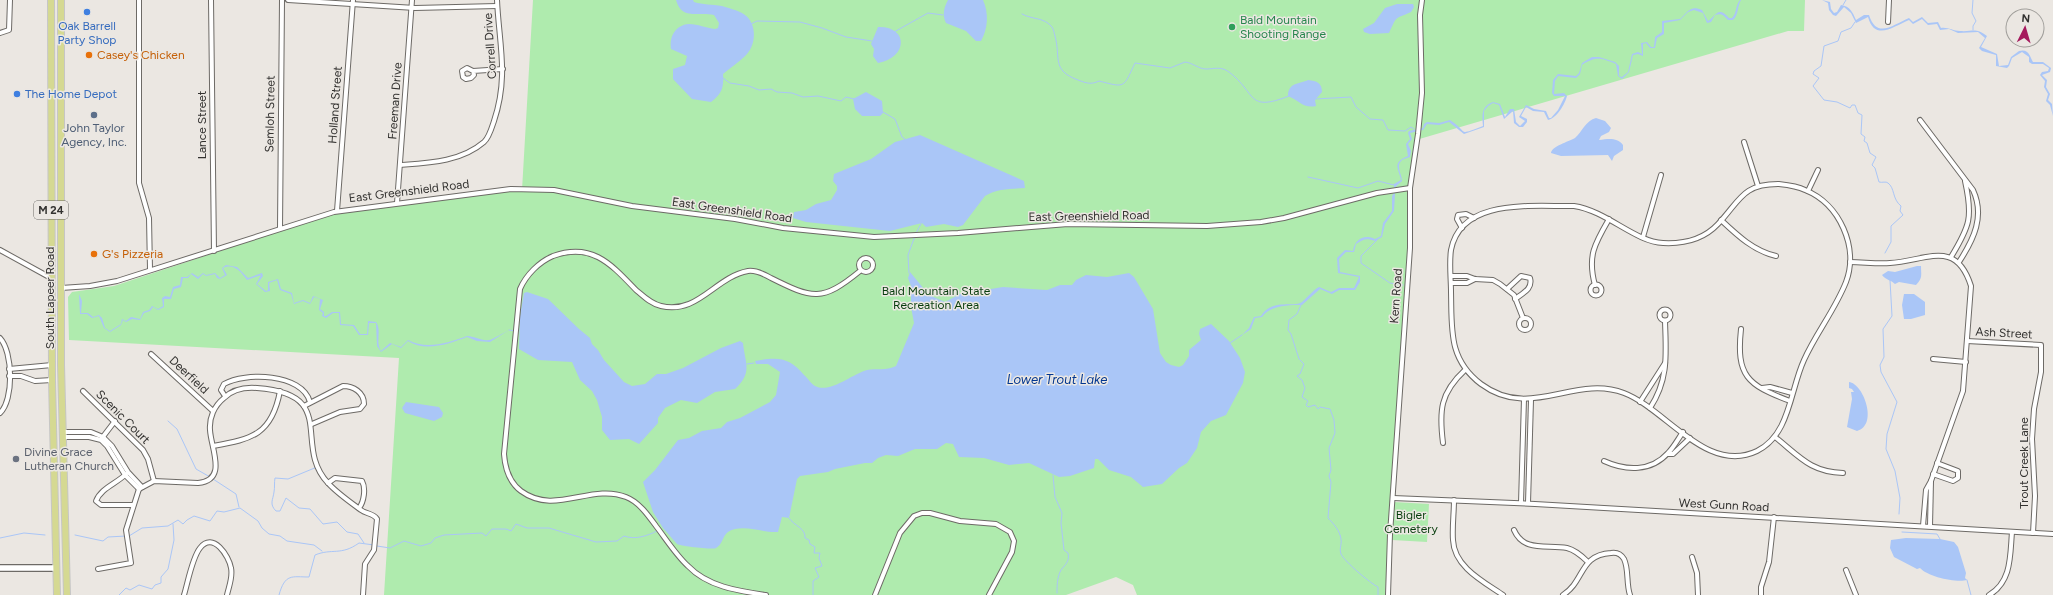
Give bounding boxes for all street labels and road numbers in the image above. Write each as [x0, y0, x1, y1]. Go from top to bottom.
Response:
street label: Correll Drive [481, 12, 499, 80]
street label: Freeman Drive [385, 62, 405, 140]
street label: Holland Street [325, 65, 345, 144]
street label: Semloh Street [262, 75, 278, 153]
street label: Lance Street [195, 90, 209, 159]
street label: East Greenshield Road [348, 177, 470, 205]
street label: East Greenshield Road [671, 195, 793, 225]
road number: M 24 [34, 201, 68, 219]
street label: East Greenshield Road [1028, 208, 1150, 224]
street label: South Lapeer Road [43, 247, 57, 349]
street label: Kern Road [1387, 268, 1405, 324]
street label: Ash Street [1975, 325, 2033, 342]
street label: Deerfield [166, 353, 212, 397]
street label: Scenic Court [93, 387, 153, 447]
street label: Trout Creek Lane [2017, 417, 2031, 509]
street label: West Gunn Road [1678, 496, 1770, 514]

